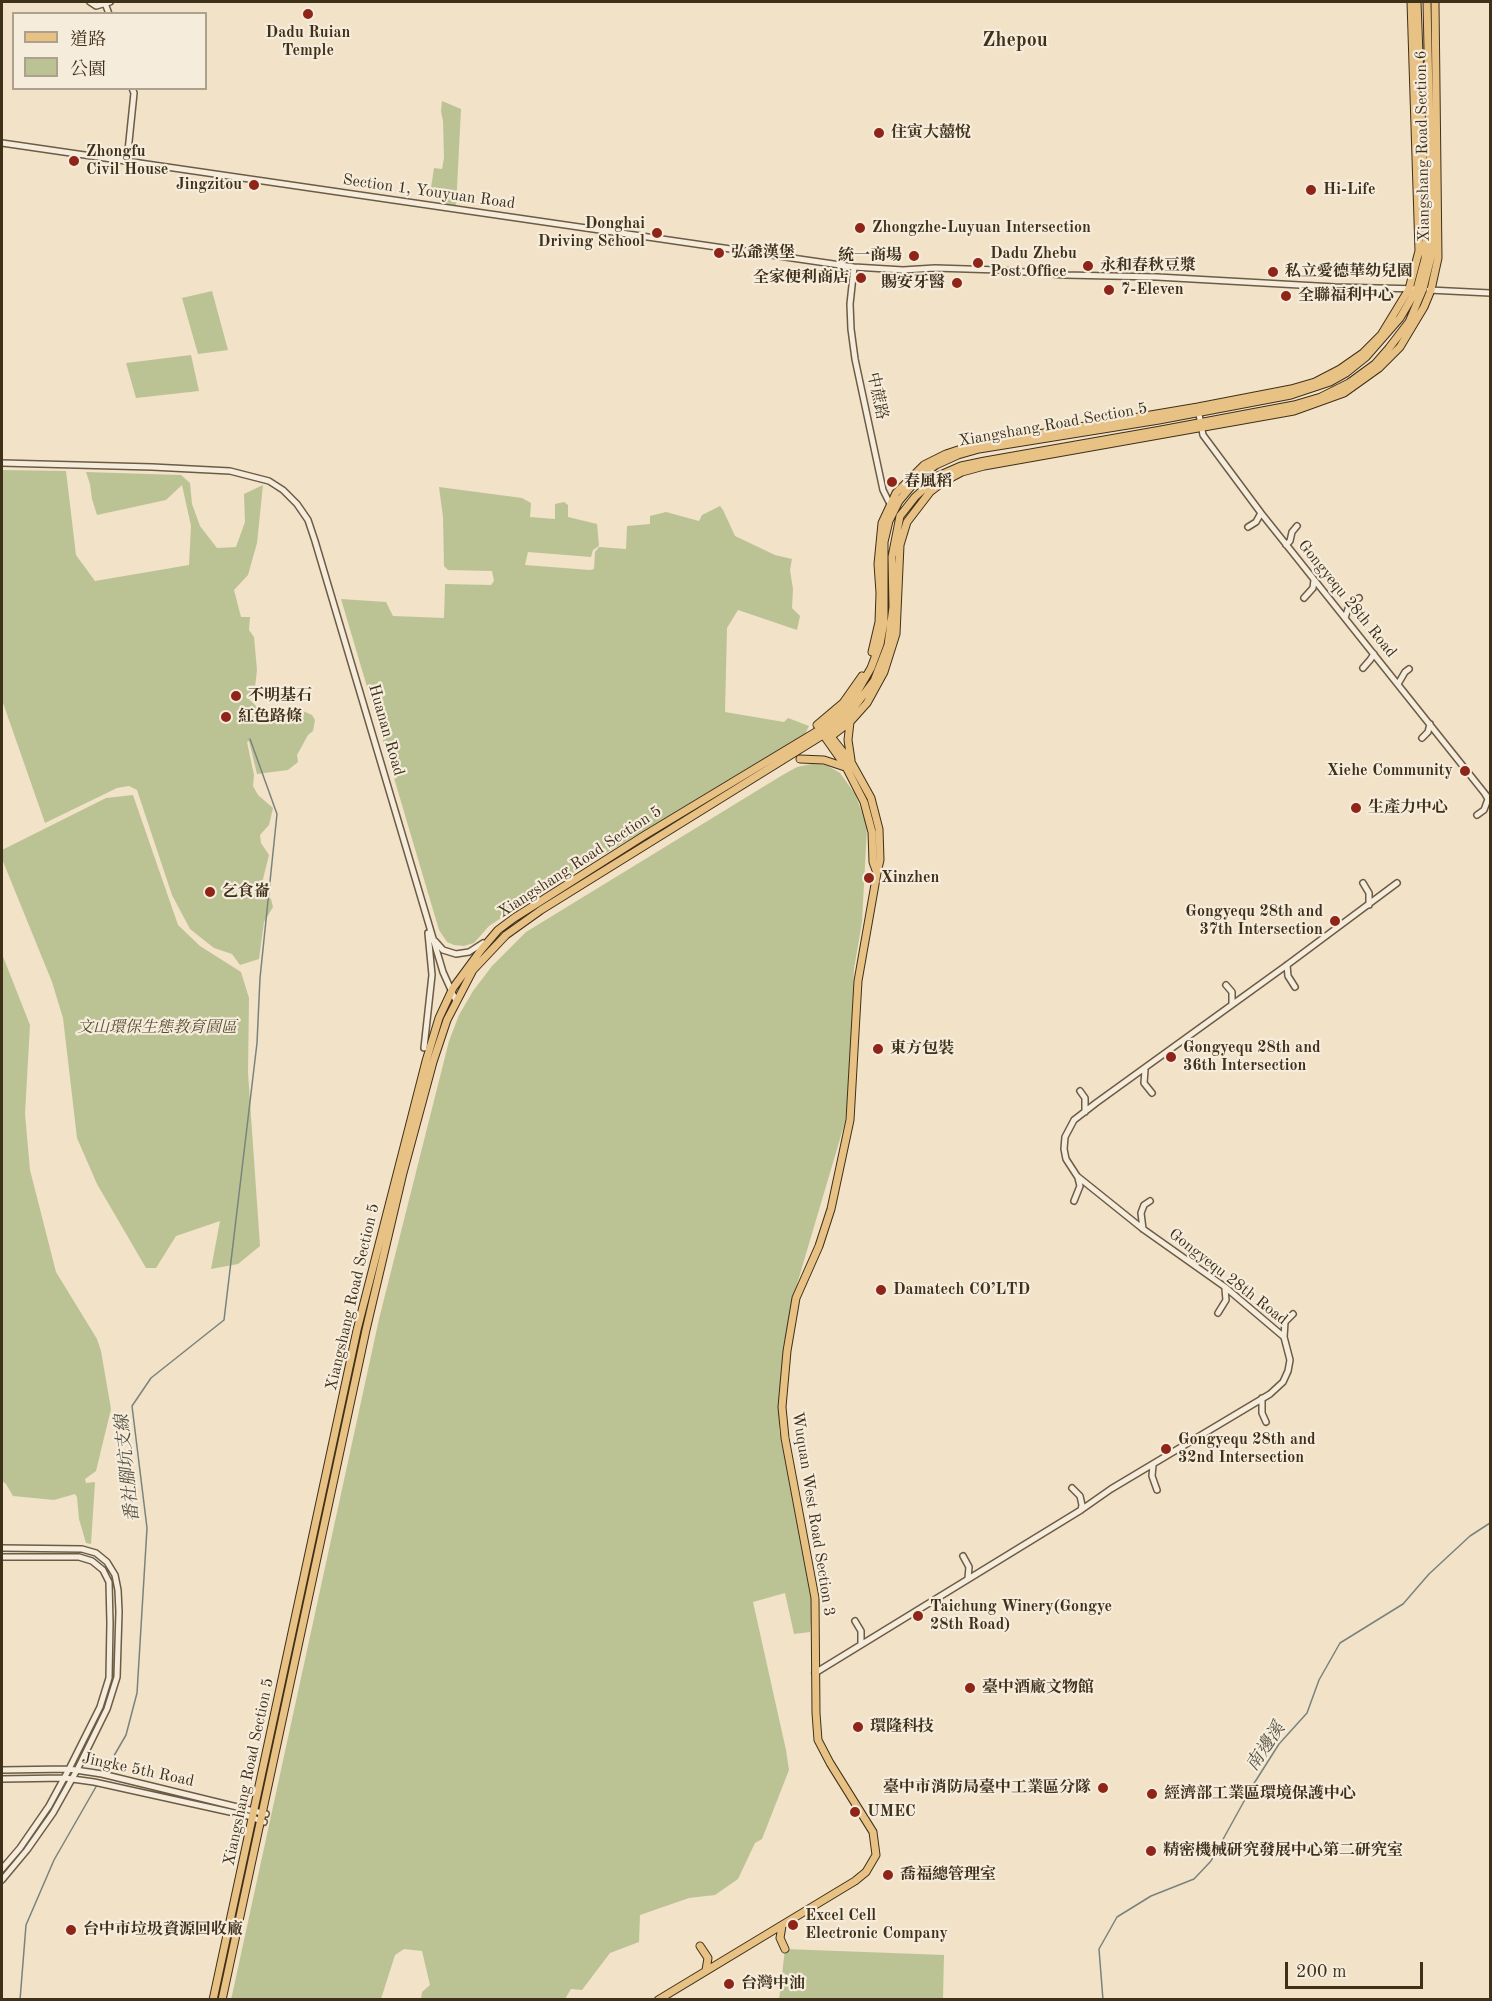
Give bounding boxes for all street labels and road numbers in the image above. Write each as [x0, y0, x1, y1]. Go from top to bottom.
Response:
street label: Xiangshang Road Section 6 [1412, 50, 1434, 242]
street label: Section 1, Youyuan Road [341, 170, 517, 214]
street label: 中蔗路 [863, 371, 891, 421]
street label: Xiangshang Road Section 5 [957, 399, 1149, 451]
street label: Gongyequ 28th Road [1294, 536, 1400, 662]
street label: Huanan Road [364, 682, 408, 778]
street label: Xiangshang Road Section 5 [494, 802, 666, 922]
street label: Xiangshang Road Section 5 [322, 1202, 384, 1392]
street label: Gongyequ 28th Road [1165, 1225, 1291, 1329]
street label: Wuquan West Road Section 3 [787, 1410, 839, 1618]
street label: Xiangshang Road Section 5 [220, 1676, 278, 1868]
street label: Jingke 5th Road [80, 1749, 196, 1791]

